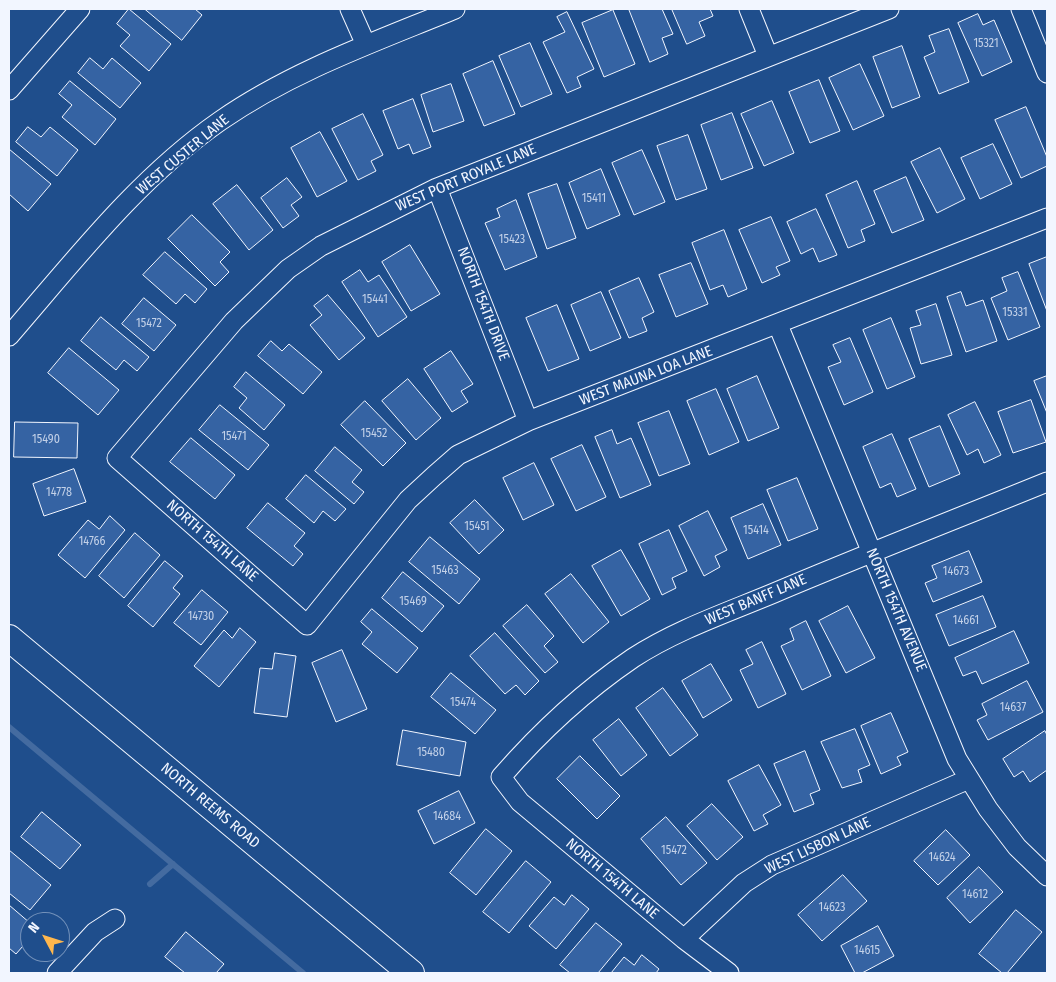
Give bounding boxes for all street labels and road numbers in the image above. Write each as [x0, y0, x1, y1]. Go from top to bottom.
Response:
street label: WEST CUSTER LANE [133, 111, 233, 199]
street label: WEST PORT ROYALE LANE [393, 140, 539, 216]
street label: NORTH 154TH DRIVE [453, 245, 513, 363]
street label: WEST MAUNA LOA LANE [577, 342, 715, 410]
street label: NORTH 154TH LANE [163, 496, 261, 586]
street label: NORTH 154TH AVENUE [862, 546, 930, 674]
street label: WEST BANFF LANE [703, 571, 809, 629]
street label: NORTH REEMS ROAD [157, 759, 263, 853]
street label: WEST LISBON LANE [762, 814, 874, 878]
street label: NORTH 154TH LANE [562, 835, 662, 923]

